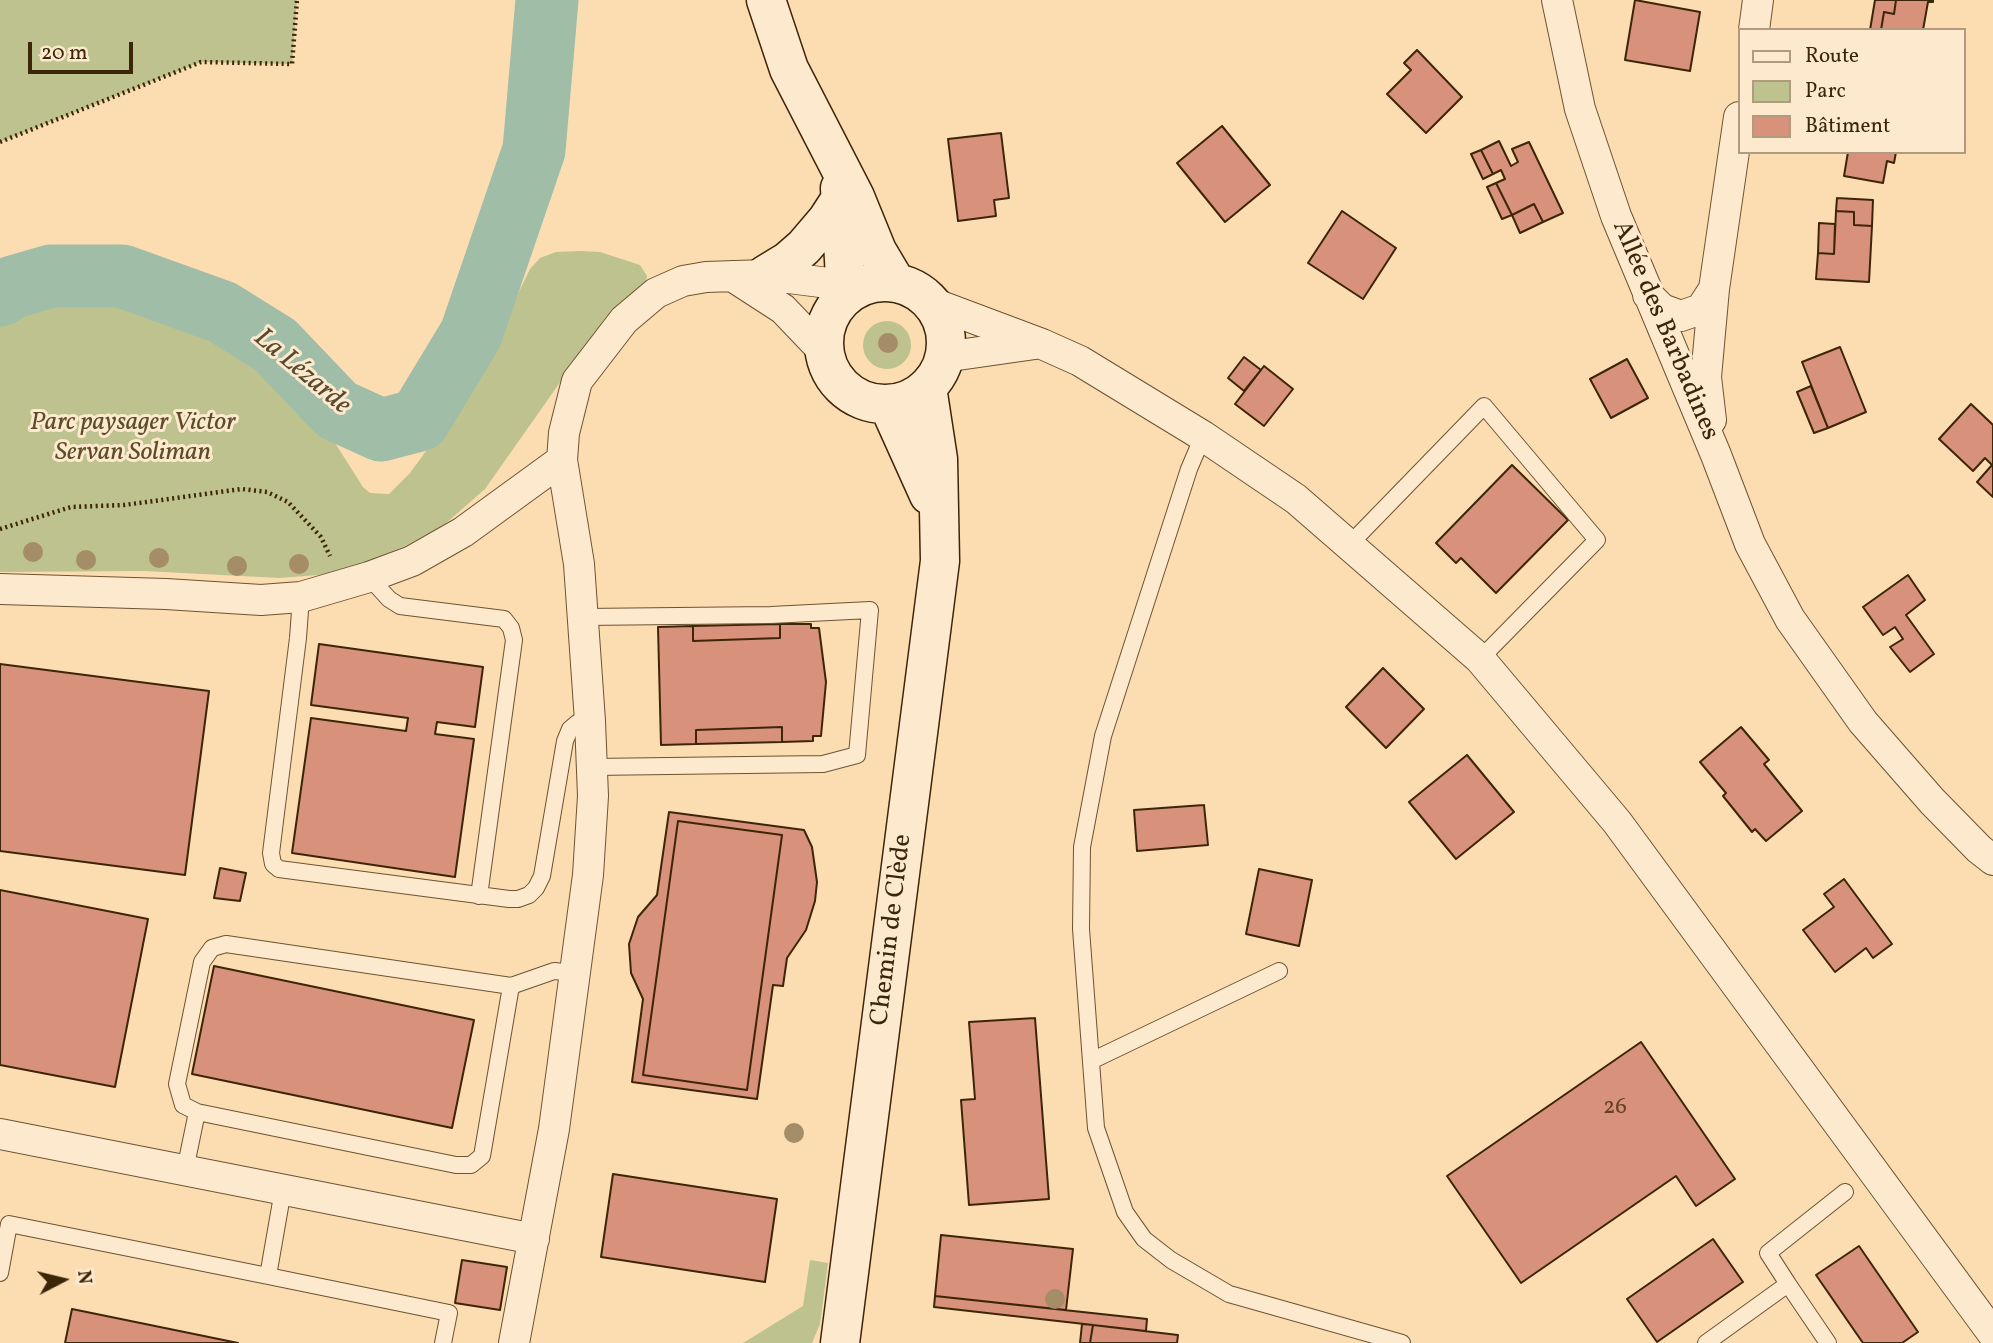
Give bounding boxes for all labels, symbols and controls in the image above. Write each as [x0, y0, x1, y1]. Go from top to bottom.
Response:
scale bar [32, 28, 136, 72]
legend [1738, 28, 1965, 154]
text: 20 m [41, 39, 87, 68]
text: Route [1805, 42, 1859, 71]
text: Parc [1805, 77, 1846, 106]
text: Bâtiment [1805, 112, 1890, 141]
street label: Allée des Barbadines [1604, 216, 1724, 446]
water label: La Lézarde [245, 323, 357, 423]
park label: Parc paysager Victor Servan Soliman [30, 408, 236, 470]
street label: Chemin de Clède [866, 833, 920, 1027]
house number: 26 [1603, 1095, 1627, 1123]
north arrow [28, 1245, 98, 1315]
text: N [70, 1269, 98, 1286]

